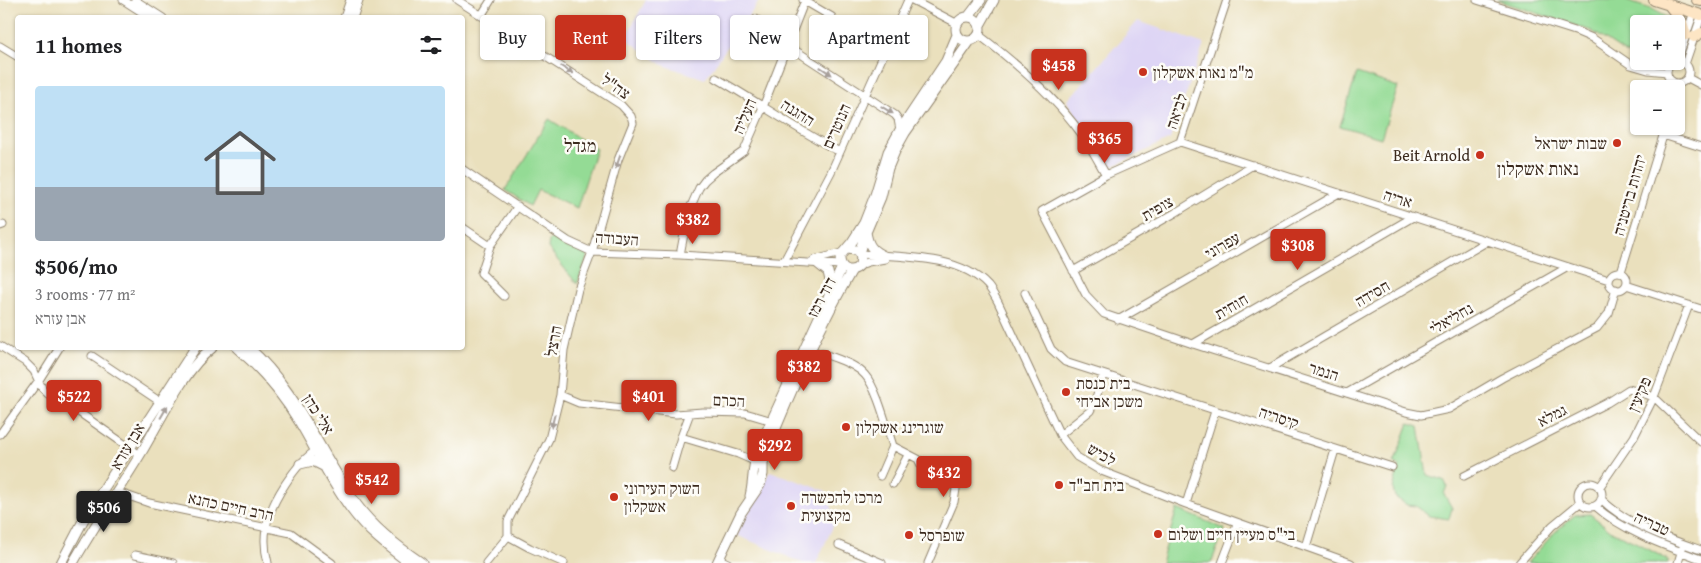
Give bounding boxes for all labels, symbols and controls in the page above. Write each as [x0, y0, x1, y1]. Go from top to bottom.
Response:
chip: Buy [480, 15, 545, 60]
chip: Rent [555, 15, 626, 60]
chip: Filters [636, 15, 720, 60]
chip: New [730, 15, 799, 60]
chip: Apartment [809, 15, 928, 60]
map controls [1630, 15, 1685, 135]
button: + [1630, 15, 1685, 70]
text: 11 homes [35, 30, 122, 61]
icon: filters [417, 31, 445, 59]
pin: $458 [1029, 48, 1089, 91]
text: $458 [1042, 53, 1076, 77]
place label: מ"מ נאות אשקלון [1153, 60, 1253, 84]
one-way arrow [560, 65, 574, 75]
one-way arrow [819, 66, 832, 75]
marker: מ"מ נאות אשקלון [1137, 66, 1149, 78]
street label: צה"ל [596, 67, 636, 105]
button: − [1630, 80, 1685, 135]
street label: לביאה [1159, 89, 1193, 132]
street label: ההגנה [776, 92, 820, 132]
street label: העליה [726, 94, 762, 138]
street label: הנוטרים [815, 100, 857, 152]
one-way arrow [880, 105, 893, 115]
icon: home [195, 118, 285, 208]
pin: $365 [1075, 121, 1135, 164]
text: $365 [1088, 126, 1122, 150]
place label: שבות ישראל [1535, 131, 1607, 155]
district label: מגדל [564, 132, 596, 159]
marker: שבות ישראל [1611, 137, 1623, 149]
place label: Beit Arnold [1393, 143, 1470, 167]
marker: Beit Arnold [1474, 149, 1486, 161]
street label: יהדות בריטניה [1606, 152, 1652, 238]
one-way arrow [614, 155, 621, 170]
district label: נאות אשקלון [1497, 155, 1579, 182]
street label: אריה [1380, 182, 1416, 214]
street label: צופית [1137, 189, 1177, 227]
pin: $382 [663, 202, 723, 245]
text: $382 [676, 207, 710, 231]
street label: העבודה [594, 224, 640, 252]
street label: עפרוני [1200, 225, 1244, 265]
pin: $308 [1268, 228, 1328, 271]
text: $308 [1281, 233, 1315, 257]
text: $506/mo [35, 251, 118, 282]
street label: דוד רמז [800, 273, 842, 321]
street label: חסידה [1350, 273, 1394, 313]
text: 3 rooms · 77 m² [35, 282, 135, 306]
street label: חוחית [1210, 287, 1252, 325]
street label: נחליאלי [1425, 296, 1477, 340]
text: אבן עזרא [35, 306, 86, 330]
street label: הרצל [538, 323, 568, 359]
pin: $382 [774, 350, 834, 392]
text: $382 [787, 354, 821, 378]
street label: הנמר [1306, 355, 1342, 387]
place label: בית כנסת משכן אביחי [1076, 371, 1143, 413]
street label: פקיעין [1621, 373, 1657, 415]
pin: $522 [44, 380, 104, 422]
pin: $401 [619, 380, 679, 422]
text: $522 [57, 384, 91, 408]
text: $401 [632, 384, 666, 408]
marker: בית כנסת משכן אביחי [1060, 386, 1072, 398]
street label: הכרם [712, 387, 746, 413]
street label: אלי כהן [297, 389, 341, 439]
street label: גמלא [1533, 397, 1571, 433]
street label: קיסריה [1256, 399, 1302, 435]
one-way arrow [160, 406, 169, 419]
one-way arrow [549, 413, 557, 428]
place label: שוגרינג אשקלון [856, 415, 944, 439]
street label: אבן עזרא [104, 418, 150, 474]
marker: שוגרינג אשקלון [840, 421, 852, 433]
pin: $292 [745, 428, 805, 471]
text: $292 [758, 433, 792, 457]
street label: לכיש [1083, 436, 1121, 472]
pin: $432 [914, 456, 974, 498]
text: $432 [927, 460, 961, 484]
pin: $542 [342, 462, 402, 505]
text: $542 [355, 467, 389, 491]
place label: בית חב"ד [1069, 473, 1124, 497]
place label: השוק העירוני אשקלון [624, 476, 700, 518]
marker: בית חב"ד [1053, 479, 1065, 491]
street label: הרב חיים כהנא [186, 485, 276, 527]
place label: מרכז להכשרה מקצועית [801, 485, 882, 527]
pin: $506 [74, 490, 134, 533]
marker: השוק העירוני אשקלון [608, 491, 620, 503]
text: $506 [87, 495, 121, 519]
marker: מרכז להכשרה מקצועית [785, 500, 797, 512]
street label: טבריה [1630, 504, 1674, 542]
place label: בי"ס מעיין חיים ושלום [1168, 522, 1296, 546]
place label: שופרסל [919, 523, 965, 547]
marker: בי"ס מעיין חיים ושלום [1152, 528, 1164, 540]
marker: שופרסל [903, 529, 915, 541]

